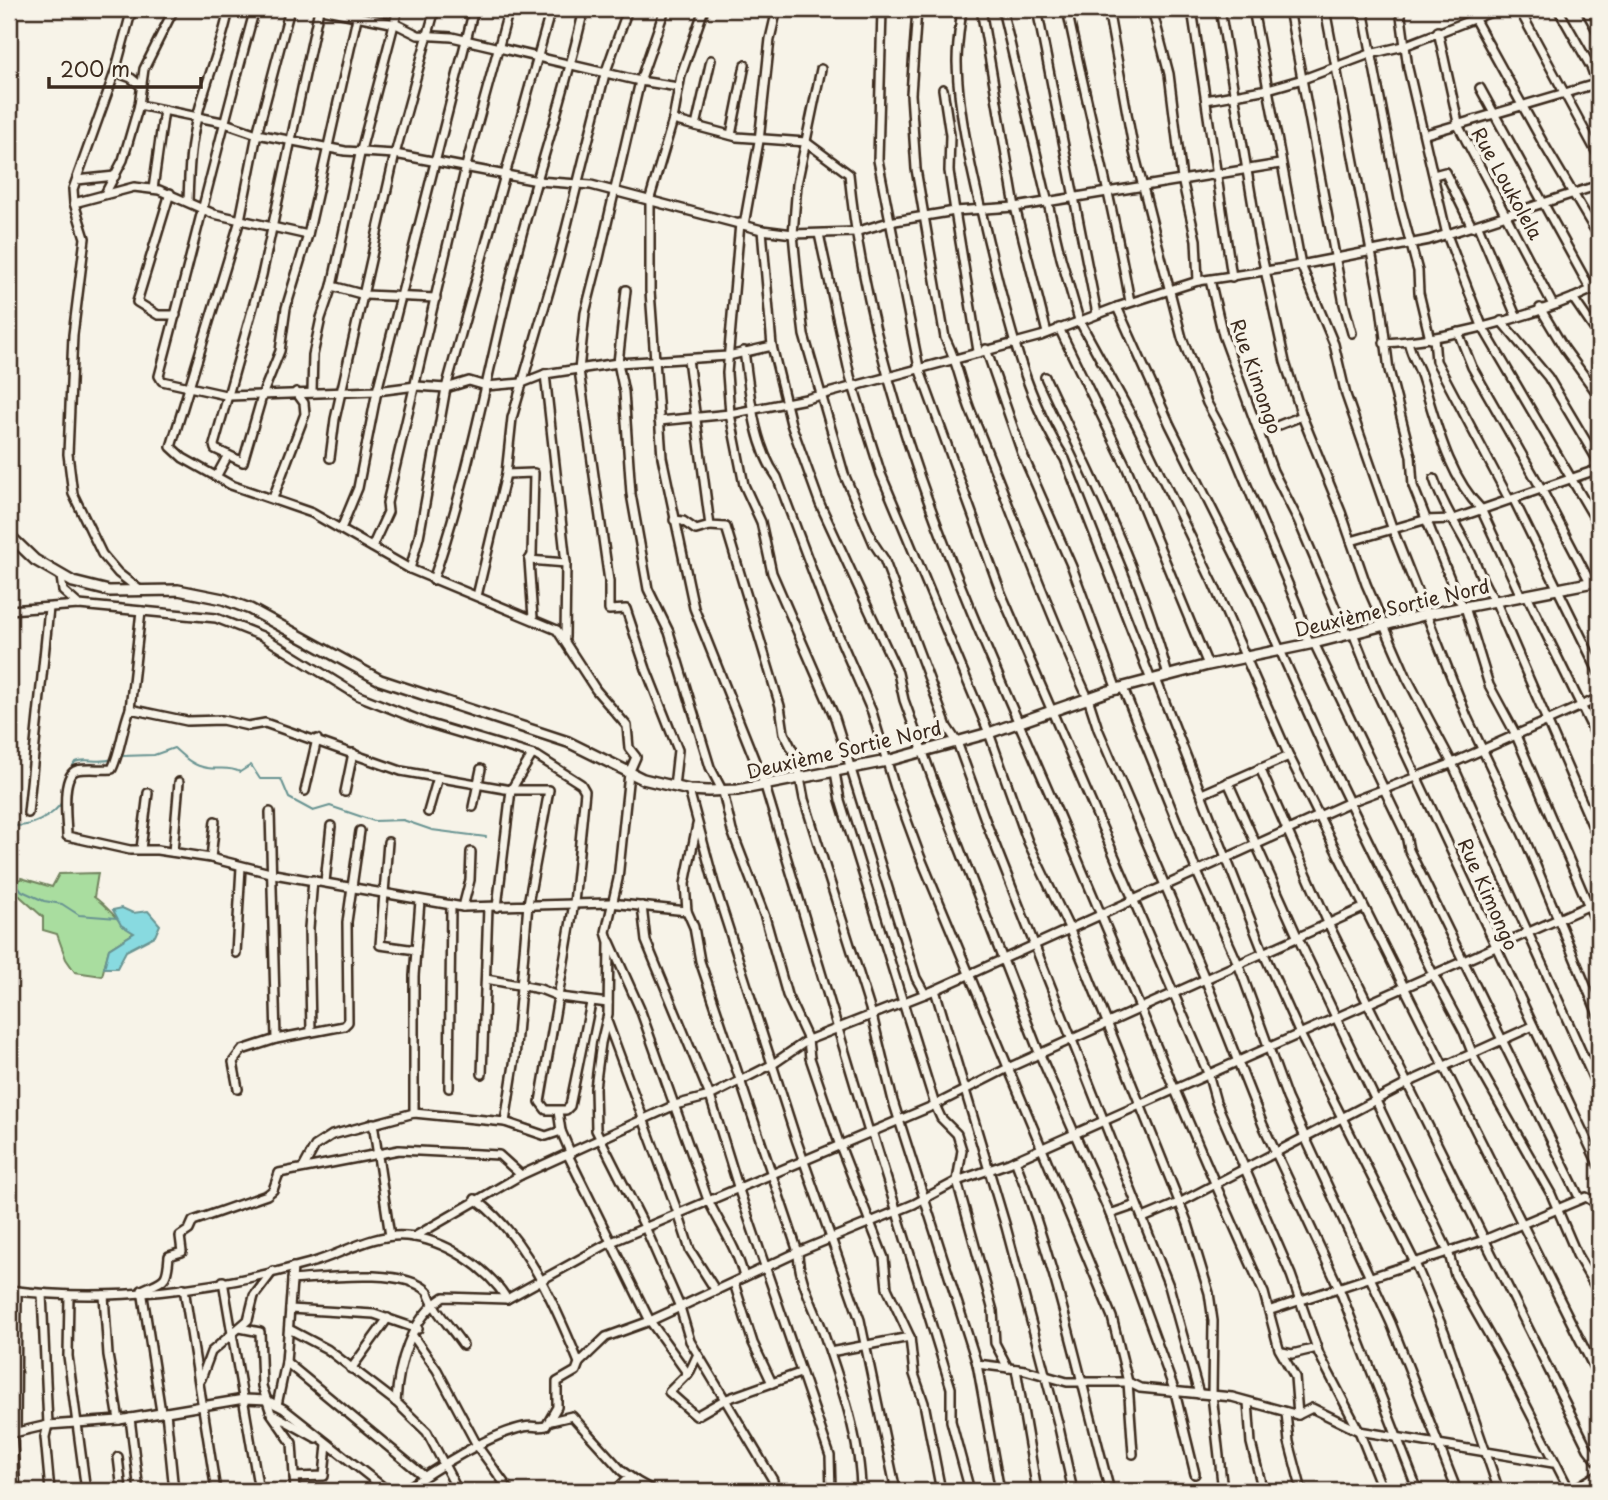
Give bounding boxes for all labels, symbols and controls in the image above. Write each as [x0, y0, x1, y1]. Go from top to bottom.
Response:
scale bar [49, 46, 201, 90]
text: 200 m [60, 52, 130, 84]
street label: Rue Loukolela [1466, 122, 1550, 244]
street label: Rue Kimongo [1224, 315, 1290, 437]
street label: Deuxième Sortie Nord [1292, 571, 1492, 643]
street label: Deuxième Sortie Nord [744, 713, 944, 785]
street label: Rue Kimongo [1452, 834, 1526, 954]

